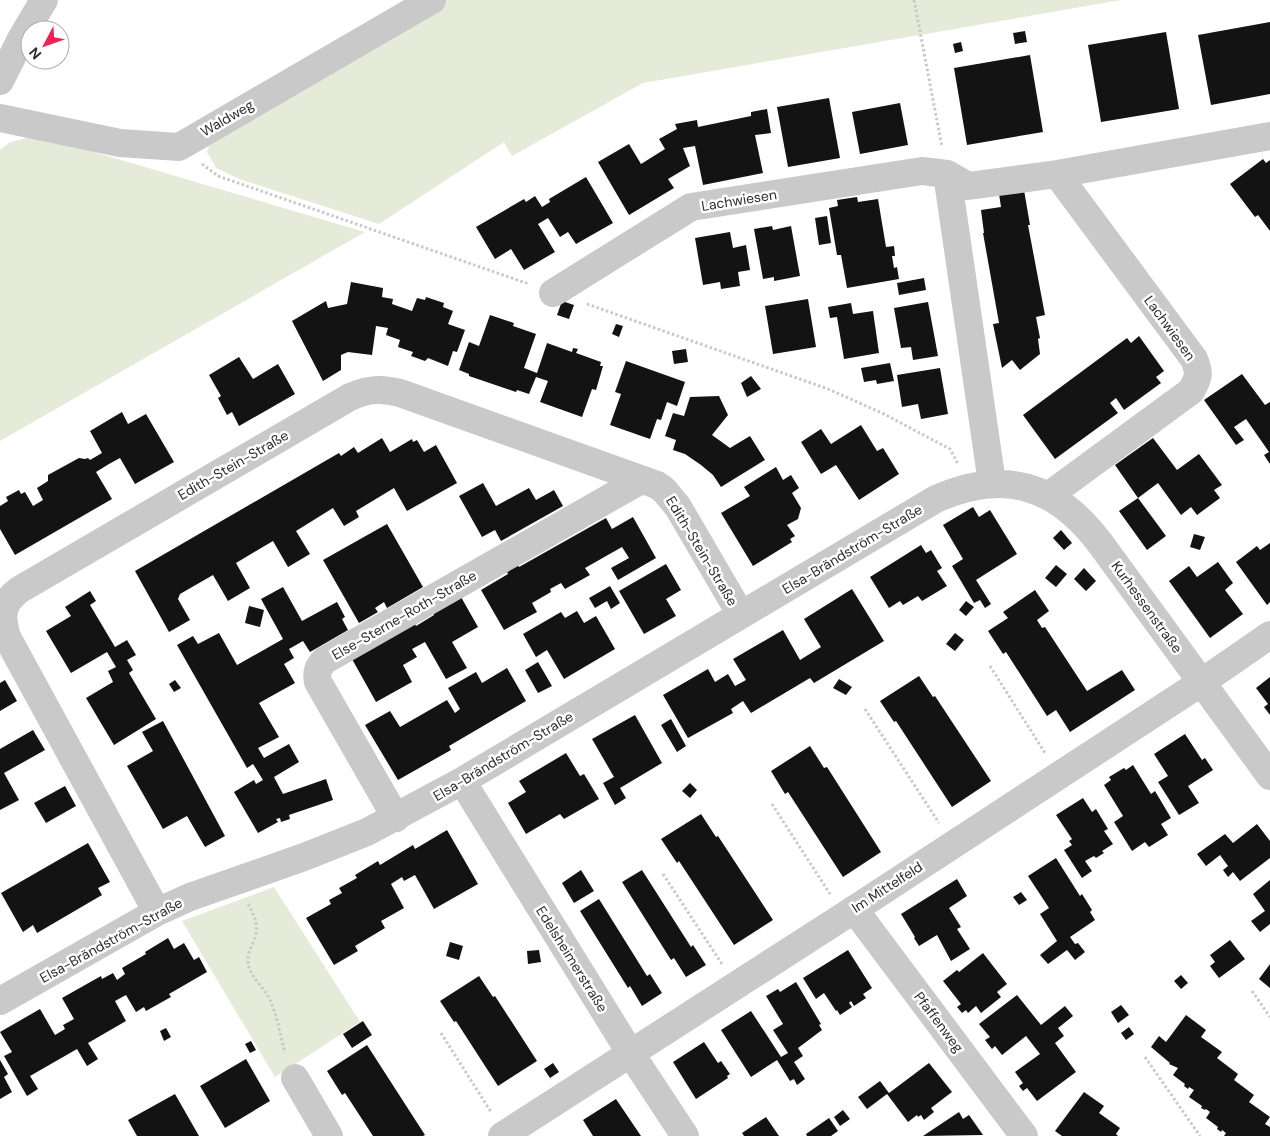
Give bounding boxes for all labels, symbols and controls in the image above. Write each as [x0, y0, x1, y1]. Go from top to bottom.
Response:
north arrow [20, 20, 70, 70]
text: N [25, 44, 45, 63]
street label: Waldweg [197, 95, 257, 140]
street label: Lachwiesen [700, 185, 778, 215]
street label: Lachwiesen [1140, 292, 1200, 364]
street label: Edith-Stein-Straße [174, 426, 292, 504]
street label: Edith-Stein-Straße [662, 493, 742, 609]
street label: Elsa-Brändström-Straße [779, 500, 925, 598]
street label: Kurhessenstraße [1108, 558, 1186, 656]
street label: Else-Sterne-Roth-Straße [328, 566, 480, 664]
street label: Elsa-Brändström-Straße [430, 707, 576, 805]
street label: Im Mittelfeld [848, 857, 926, 917]
street label: Elsa-Brändström-Straße [37, 893, 185, 987]
street label: Edelsheimerstraße [532, 903, 612, 1015]
street label: Pfaffenweg [910, 988, 968, 1056]

